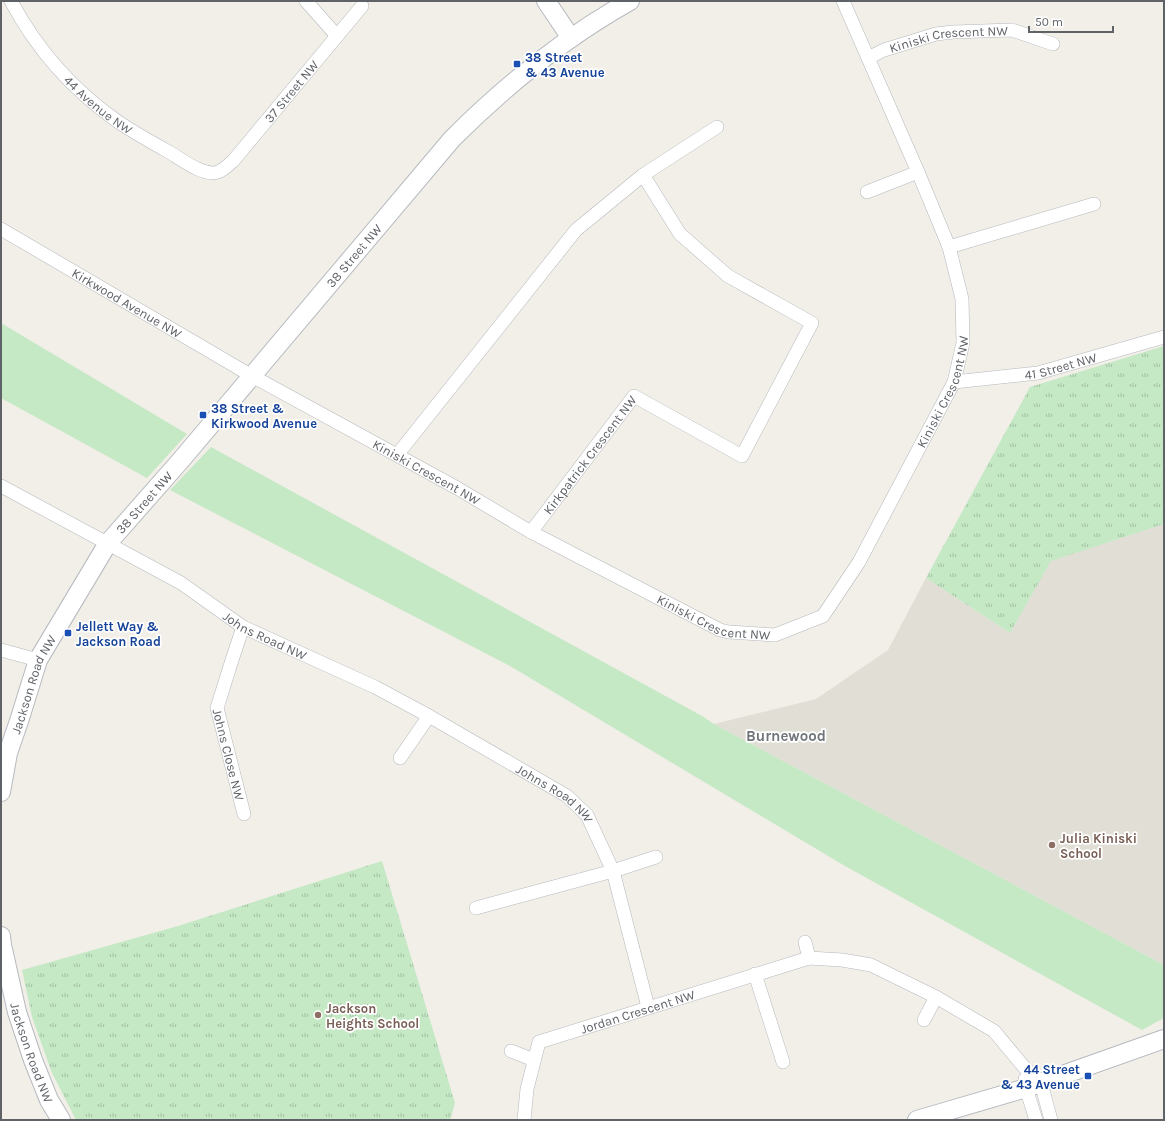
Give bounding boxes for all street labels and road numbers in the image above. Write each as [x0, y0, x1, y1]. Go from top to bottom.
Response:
street label: Kiniski Crescent NW [887, 23, 1009, 56]
street label: 37 Street NW [261, 57, 322, 126]
street label: 44 Avenue NW [61, 73, 136, 137]
street label: 38 Street NW [323, 221, 385, 290]
street label: Kirkwood Avenue NW [69, 265, 185, 341]
street label: Kiniski Crescent NW [914, 335, 971, 450]
street label: 41 Street NW [1024, 350, 1099, 382]
street label: Kirkpatrick Crescent NW [540, 392, 640, 517]
street label: Kiniski Crescent NW [370, 436, 483, 508]
street label: 38 Street NW [113, 468, 176, 537]
street label: Kiniski Crescent NW [654, 592, 771, 643]
street label: Johns Road NW [220, 608, 309, 663]
street label: Jackson Road NW [8, 632, 59, 736]
street label: Johns Close NW [209, 707, 247, 802]
street label: Johns Road NW [514, 761, 596, 825]
street label: Jordan Crescent NW [579, 987, 697, 1037]
street label: Jackson Road NW [7, 1002, 56, 1105]

